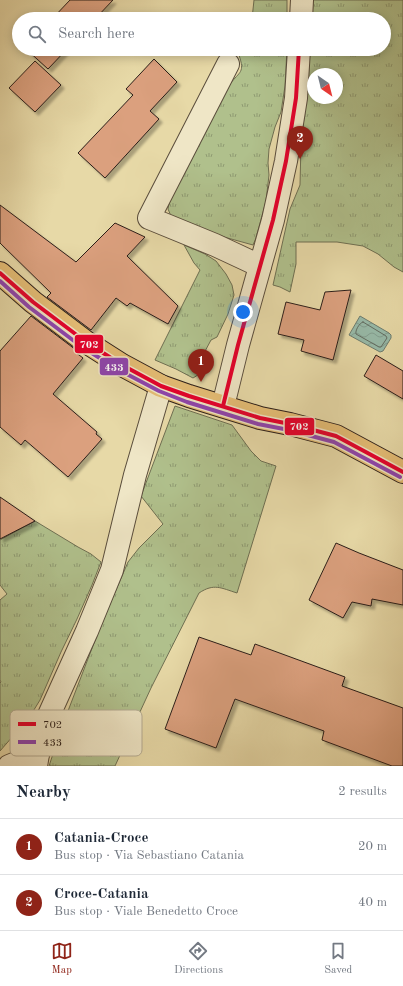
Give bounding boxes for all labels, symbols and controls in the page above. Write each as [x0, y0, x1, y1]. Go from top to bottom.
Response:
search box [12, 12, 391, 56]
icon: search [26, 23, 48, 45]
text: Search here [58, 27, 135, 42]
north arrow [307, 68, 343, 104]
pin: 2 [287, 126, 313, 159]
your location [233, 302, 253, 322]
line badge: 702 [74, 334, 104, 354]
text: 702 [79, 340, 99, 351]
pin: 1 [188, 349, 214, 382]
line badge: 433 [99, 357, 129, 376]
text: 433 [104, 363, 124, 374]
line badge: 702 [284, 417, 315, 436]
text: 702 [289, 422, 309, 433]
legend [10, 710, 142, 756]
text: 702 [43, 720, 62, 731]
text: 433 [43, 738, 62, 749]
text: Nearby [16, 784, 71, 801]
text: 2 results [338, 785, 387, 798]
text: Catania-Croce [54, 831, 149, 846]
text: 1 [25, 840, 33, 853]
text: 20 m [358, 840, 387, 853]
text: Bus stop · Via Sebastiano Catania [54, 849, 244, 862]
text: Croce-Catania [54, 887, 149, 902]
text: 2 [25, 896, 33, 909]
text: 40 m [358, 896, 387, 909]
text: Bus stop · Viale Benedetto Croce [54, 905, 238, 918]
tab: Map [51, 940, 73, 978]
tab: Directions [174, 940, 223, 978]
tab: Saved [324, 940, 352, 978]

